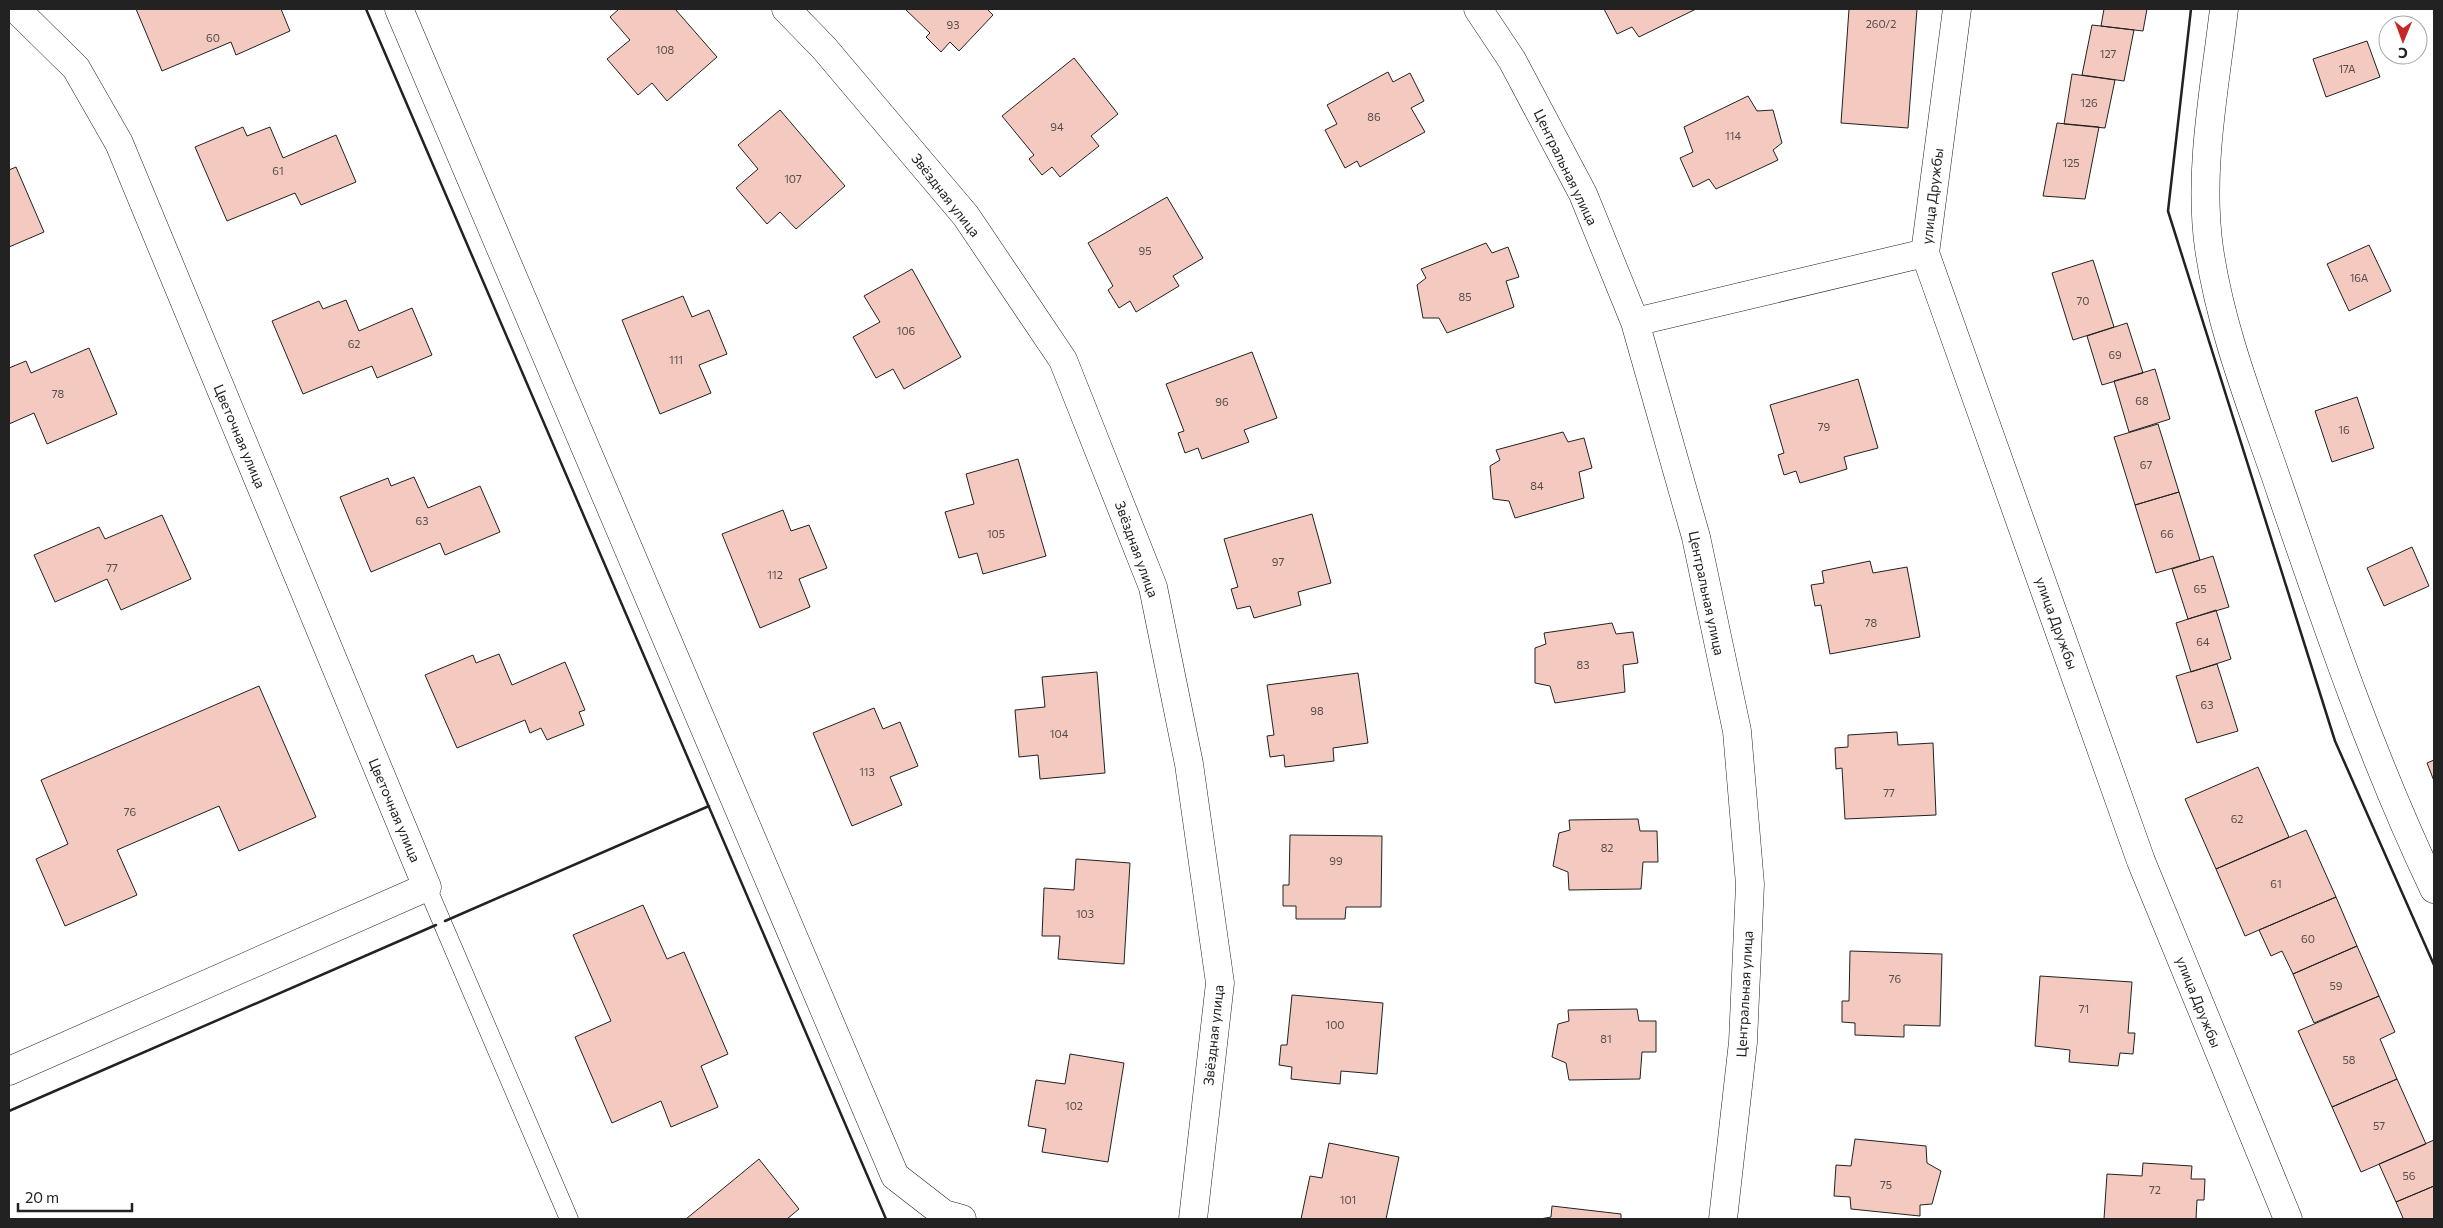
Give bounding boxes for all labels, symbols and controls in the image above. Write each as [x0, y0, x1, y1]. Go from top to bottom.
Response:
north arrow [2378, 15, 2428, 65]
house number: 260/2 [1866, 17, 1896, 30]
house number: 93 [947, 18, 959, 31]
house number: 60 [206, 31, 220, 44]
house number: 108 [656, 43, 675, 56]
text: С [2398, 45, 2408, 62]
house number: 127 [2100, 47, 2116, 60]
house number: 17А [2338, 62, 2356, 75]
house number: 126 [2080, 96, 2098, 109]
street label: Центральная улица [1531, 106, 1601, 228]
house number: 86 [1367, 110, 1381, 123]
house number: 94 [1050, 120, 1064, 133]
house number: 114 [1725, 129, 1741, 142]
street label: улица Дружбы [1918, 147, 1946, 245]
street label: Звёздная улица [908, 150, 984, 240]
house number: 125 [2062, 156, 2080, 169]
house number: 61 [272, 164, 284, 177]
house number: 107 [784, 172, 802, 185]
house number: 95 [1139, 244, 1152, 257]
house number: 16А [2350, 271, 2369, 284]
house number: 85 [1459, 290, 1472, 303]
house number: 70 [2077, 294, 2089, 307]
house number: 106 [897, 324, 916, 337]
house number: 62 [348, 337, 360, 350]
house number: 69 [2108, 348, 2122, 361]
house number: 111 [669, 353, 683, 366]
street label: Цветочная улица [210, 381, 270, 491]
house number: 78 [52, 387, 65, 400]
house number: 68 [2135, 394, 2149, 407]
house number: 96 [1215, 395, 1229, 408]
house number: 79 [1818, 420, 1831, 433]
house number: 16 [2338, 423, 2350, 436]
house number: 67 [2140, 458, 2152, 471]
house number: 84 [1530, 479, 1544, 492]
street label: Звёздная улица [1112, 498, 1162, 600]
house number: 63 [416, 514, 428, 527]
house number: 105 [987, 527, 1005, 540]
house number: 66 [2160, 527, 2174, 540]
street label: Центральная улица [1685, 529, 1729, 657]
house number: 97 [1272, 555, 1284, 568]
house number: 77 [106, 561, 118, 574]
house number: 112 [767, 568, 783, 581]
street label: улица Дружбы [2032, 575, 2082, 671]
house number: 65 [2194, 582, 2207, 595]
house number: 78 [1865, 616, 1878, 629]
house number: 64 [2196, 635, 2210, 648]
house number: 83 [1577, 658, 1589, 671]
house number: 63 [2201, 698, 2213, 711]
house number: 98 [1310, 704, 1324, 717]
house number: 104 [1050, 727, 1069, 740]
street label: Цветочная улица [365, 755, 425, 865]
house number: 113 [859, 765, 875, 778]
house number: 77 [1883, 786, 1895, 799]
house number: 76 [124, 805, 137, 818]
house number: 62 [2231, 812, 2243, 825]
house number: 82 [1601, 841, 1613, 854]
house number: 99 [1329, 854, 1343, 867]
house number: 61 [2270, 877, 2282, 890]
house number: 103 [1076, 907, 1094, 920]
street label: Центральная улица [1732, 930, 1756, 1058]
house number: 60 [2301, 932, 2315, 945]
street label: улица Дружбы [2173, 954, 2225, 1050]
house number: 76 [1889, 972, 1902, 985]
house number: 59 [2330, 979, 2343, 992]
street label: Звёздная улица [1199, 984, 1227, 1086]
house number: 71 [2079, 1002, 2089, 1015]
house number: 100 [1325, 1018, 1345, 1031]
house number: 81 [1600, 1032, 1612, 1045]
house number: 58 [2343, 1053, 2356, 1066]
house number: 102 [1065, 1099, 1083, 1112]
house number: 57 [2373, 1119, 2385, 1132]
house number: 56 [2403, 1169, 2416, 1182]
house number: 75 [1880, 1178, 1892, 1191]
scale bar [18, 1180, 131, 1212]
house number: 72 [2149, 1183, 2161, 1196]
text: 20 m [25, 1188, 59, 1206]
house number: 101 [1340, 1193, 1356, 1206]

